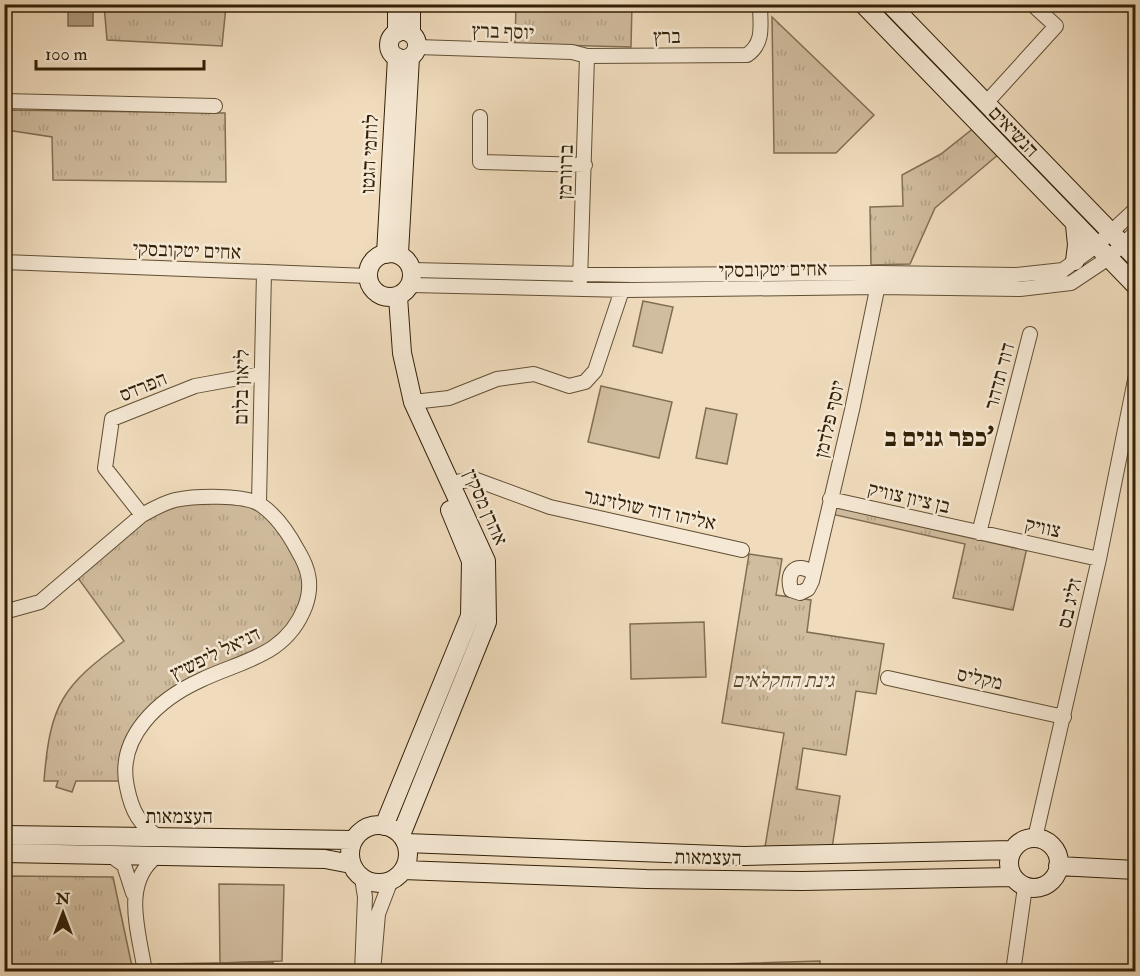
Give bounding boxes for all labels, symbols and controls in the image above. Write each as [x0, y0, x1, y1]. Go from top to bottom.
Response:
street label: יוסף ברץ [471, 18, 535, 45]
street label: ברץ [653, 24, 681, 49]
scale bar [36, 33, 204, 71]
text: 100 m [45, 43, 88, 66]
street label: הנשיאים [983, 100, 1044, 162]
street label: לוחמי הגטו [355, 113, 384, 195]
street label: ברוורמן [552, 144, 579, 200]
street label: אחים יטקובסקי [132, 236, 242, 265]
street label: אחים יטקובסקי [718, 256, 828, 283]
street label: דוד תדהר [979, 340, 1020, 412]
street label: ליאון בלום [228, 349, 255, 425]
street label: הפרדס [116, 366, 170, 407]
street label: יוסף פלדמן [808, 378, 851, 460]
district label: כפר גנים ב' [884, 422, 994, 454]
street label: אהרן מסקין [458, 465, 513, 549]
street label: בן ציון צוויק [865, 476, 952, 519]
street label: אליהו דוד שולזינגר [581, 483, 718, 536]
street label: צוויק [1023, 512, 1063, 543]
street label: זליג בס [1052, 576, 1087, 631]
street label: דניאל ליפשיץ [166, 621, 264, 686]
street label: מקליס [955, 661, 1005, 696]
park label: גינת החקלאים [732, 668, 835, 693]
street label: העצמאות [145, 804, 213, 829]
street label: העצמאות [674, 844, 742, 871]
north arrow [33, 883, 93, 943]
text: N [55, 889, 71, 909]

